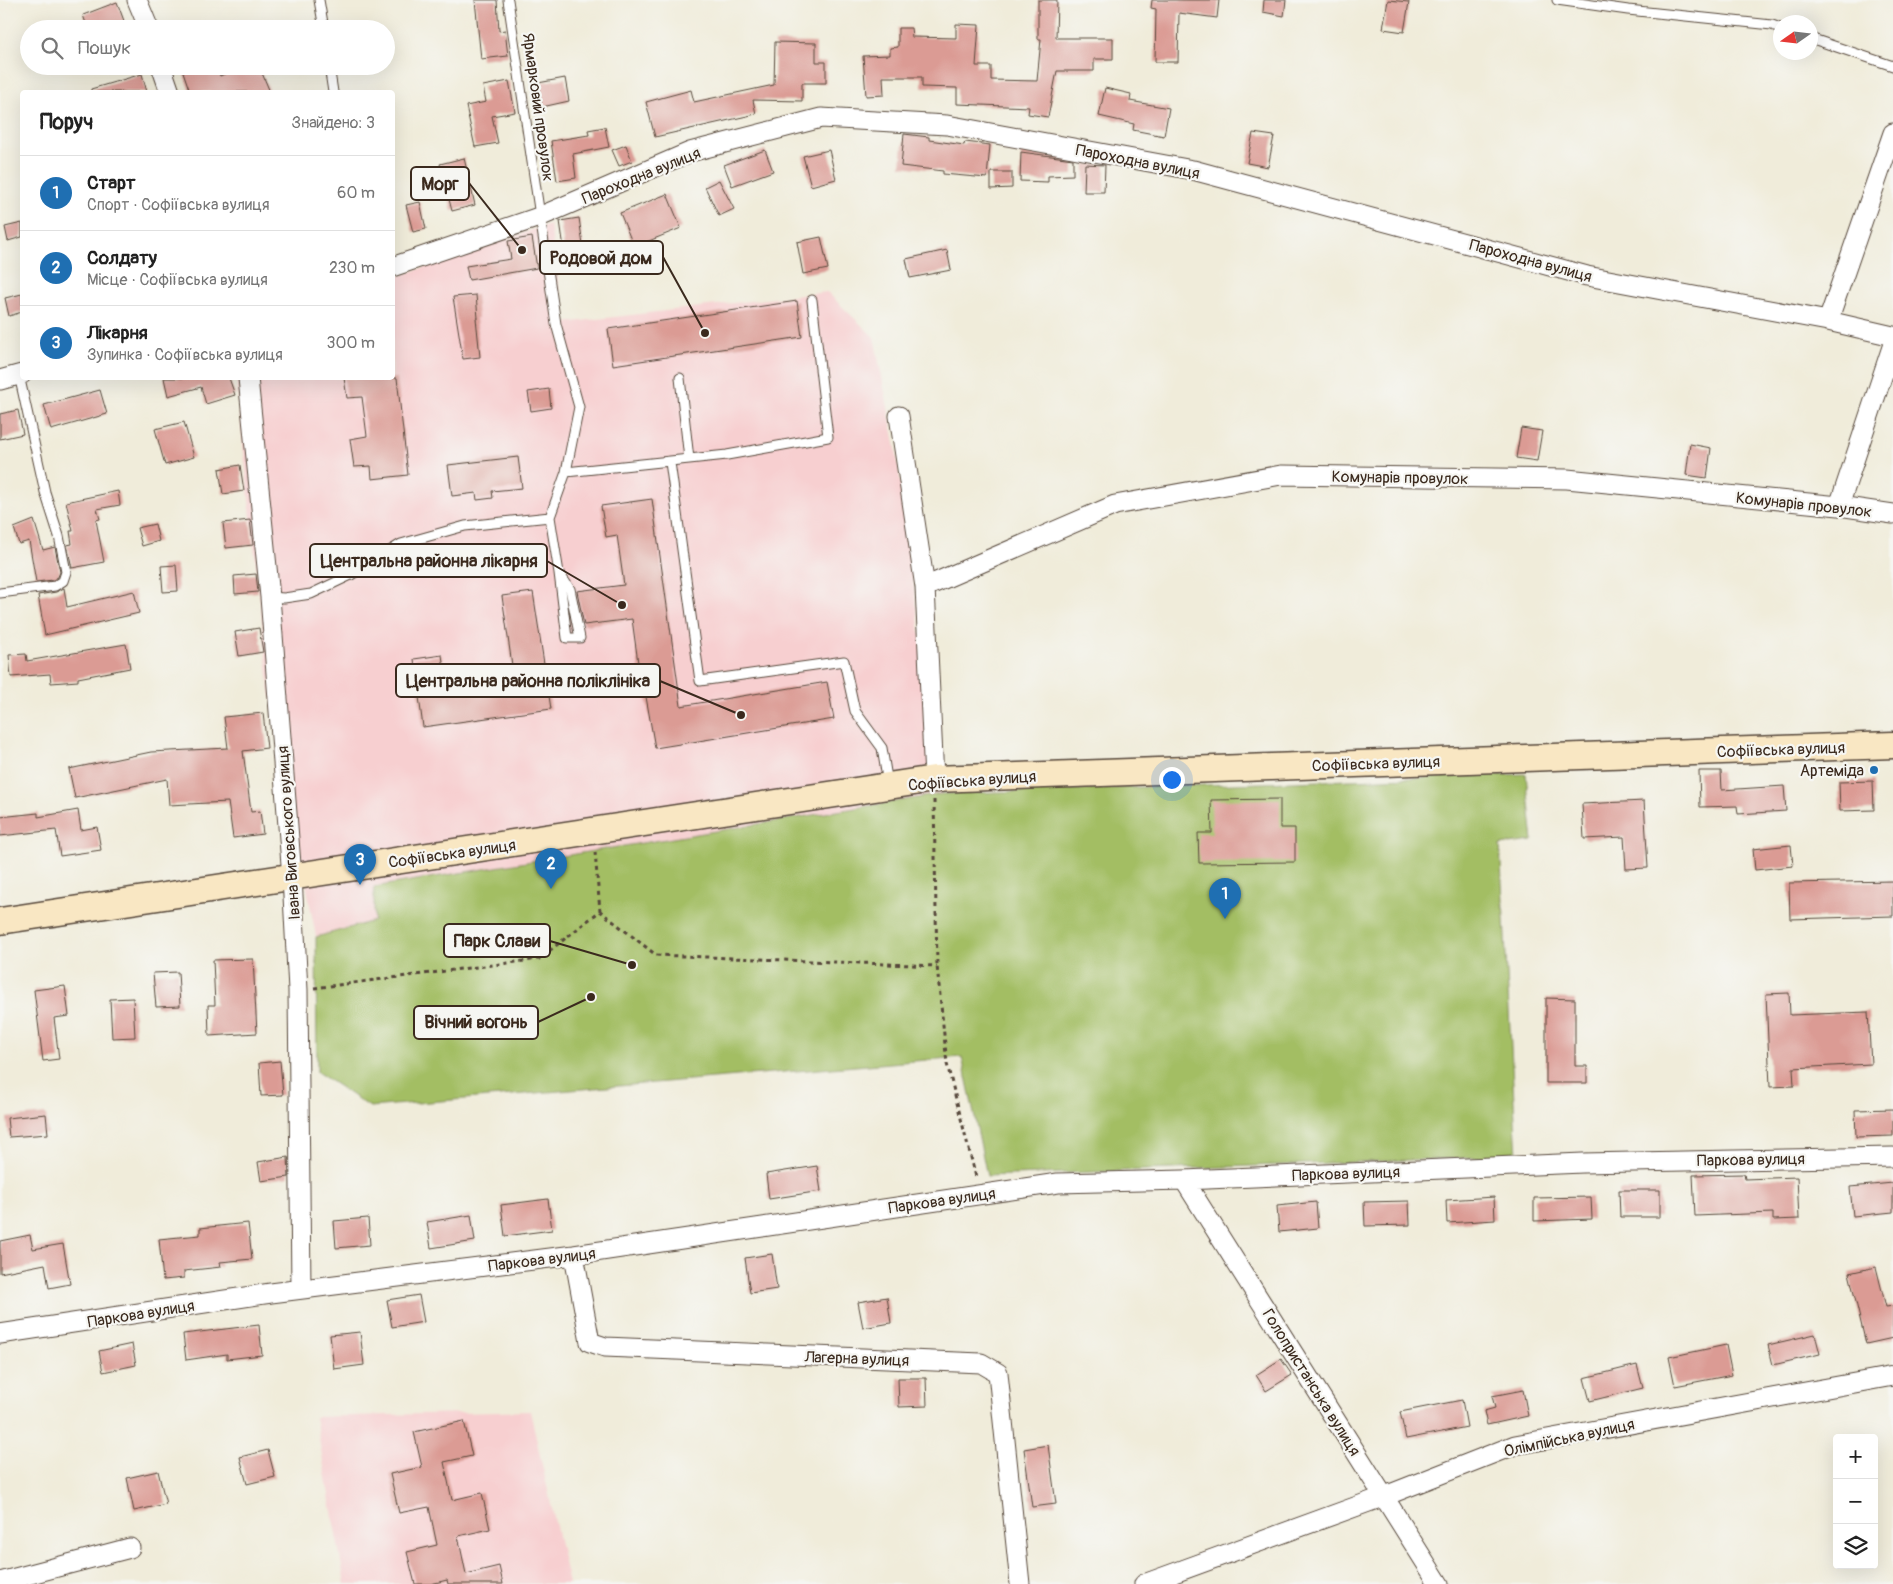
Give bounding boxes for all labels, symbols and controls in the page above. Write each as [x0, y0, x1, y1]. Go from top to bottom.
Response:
north arrow [1773, 15, 1818, 60]
search box [20, 20, 395, 75]
street label: Ярмарковий провулок [518, 32, 558, 183]
icon: search [38, 34, 66, 62]
text: Пошук [78, 36, 131, 60]
text: Поруч [40, 109, 93, 136]
text: Знайдено: 3 [292, 113, 375, 133]
street label: Пароходна вулиця [1074, 140, 1202, 184]
street label: Пароходна вулиця [579, 143, 704, 209]
callout: Морг [411, 167, 469, 200]
text: Старт [87, 171, 136, 195]
text: Морг [421, 173, 459, 196]
text: 1 [53, 183, 59, 203]
text: 60 m [337, 183, 375, 203]
text: Спорт · Софіївська вулиця [87, 195, 270, 215]
street label: Пароходна вулиця [1467, 235, 1594, 287]
callout: Родовой дом [540, 241, 663, 274]
text: Солдату [87, 246, 157, 270]
text: Родовой дом [550, 247, 652, 270]
text: 2 [52, 258, 60, 278]
text: 230 m [329, 258, 375, 278]
text: Місце · Софіївська вулиця [87, 270, 268, 290]
text: Лікарня [87, 321, 148, 345]
text: 3 [52, 333, 60, 353]
text: 300 m [327, 333, 375, 353]
text: Зупинка · Софіївська вулиця [87, 345, 283, 365]
street label: Комунарів провулок [1332, 467, 1468, 489]
street label: Комунарів провулок [1735, 488, 1873, 522]
callout: Центральна районна лікарня [310, 544, 547, 577]
text: Центральна районна лікарня [320, 550, 538, 573]
callout: Центральна районна поліклініка [396, 664, 660, 697]
text: Центральна районна поліклініка [406, 670, 651, 693]
street label: Софіївська вулиця [1717, 738, 1846, 762]
street label: Івана Виговського вулиця [273, 745, 305, 921]
street label: Софіївська вулиця [1312, 752, 1441, 776]
place label: Артеміда [1800, 761, 1864, 781]
marker: Артеміда [1868, 764, 1880, 776]
street label: Софіївська вулиця [907, 767, 1037, 795]
your location [1159, 767, 1185, 793]
street label: Софіївська вулиця [387, 835, 517, 873]
pin: 3 [344, 844, 376, 885]
pin: 2 [535, 848, 567, 889]
pin: 1 [1209, 878, 1241, 919]
callout: Парк Слави [444, 924, 550, 957]
text: Парк Слави [454, 930, 540, 953]
callout: Вічний вогонь [414, 1006, 538, 1039]
text: Вічний вогонь [424, 1011, 528, 1034]
street label: Паркова вулиця [1697, 1149, 1805, 1171]
street label: Паркова вулиця [1292, 1162, 1400, 1186]
street label: Паркова вулиця [887, 1184, 997, 1218]
street label: Паркова вулиця [487, 1243, 597, 1277]
street label: Паркова вулиця [86, 1296, 196, 1332]
street label: Голопристанська вулиця [1258, 1305, 1365, 1460]
street label: Лагерна вулиця [803, 1347, 910, 1371]
street label: Олімпійська вулиця [1502, 1414, 1636, 1462]
map controls [1833, 1434, 1878, 1569]
button: + [1833, 1434, 1878, 1479]
button: − [1833, 1479, 1878, 1524]
button: layers [1833, 1524, 1878, 1569]

